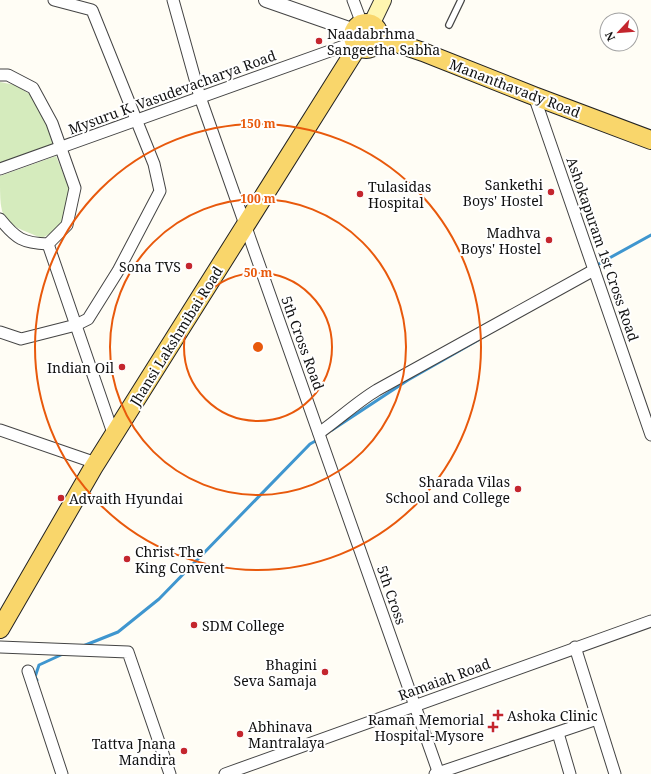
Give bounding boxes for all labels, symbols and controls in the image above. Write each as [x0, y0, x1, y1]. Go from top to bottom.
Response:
north arrow [599, 12, 639, 52]
place label: Naadabrhma Sangeetha Sabha [327, 24, 440, 59]
text: N [601, 29, 618, 44]
marker: Naadabrhma Sangeetha Sabha [314, 36, 324, 46]
street label: Mysuru K. Vasudevacharya Road [66, 45, 279, 138]
street label: Mananthavady Road [447, 54, 583, 122]
text: 150 m [240, 115, 276, 132]
street label: Ashokapuram 1st Cross Road [562, 154, 644, 344]
place label: Sankethi Boys' Hostel [463, 175, 544, 210]
place label: Tulasidas Hospital [368, 177, 431, 212]
marker: Sankethi Boys' Hostel [546, 187, 556, 197]
marker: Tulasidas Hospital [355, 189, 365, 199]
text: 100 m [240, 190, 276, 207]
place label: Madhva Boys' Hostel [461, 223, 542, 258]
marker: Madhva Boys' Hostel [544, 235, 554, 245]
place label: Sona TVS [119, 257, 181, 276]
marker: Sona TVS [184, 261, 194, 271]
street label: Jhansi Lakshmibai Road [125, 262, 227, 410]
text: 50 m [244, 264, 272, 281]
street label: 5th Cross Road [277, 293, 329, 393]
centre of rings [251, 340, 265, 354]
place label: Indian Oil [47, 358, 115, 377]
marker: Indian Oil [117, 362, 127, 372]
place label: Sharada Vilas School and College [385, 472, 510, 507]
marker: Sharada Vilas School and College [513, 484, 523, 494]
place label: Advaith Hyundai [69, 489, 184, 508]
marker: Advaith Hyundai [56, 493, 66, 503]
place label: Christ The King Convent [135, 542, 225, 577]
marker: Christ The King Convent [122, 554, 132, 564]
street label: 5th Cross [373, 563, 411, 627]
place label: SDM College [202, 616, 284, 635]
marker: SDM College [189, 620, 199, 630]
street label: Ramaiah Road [395, 653, 493, 704]
place label: Bhagini Seva Samaja [234, 655, 318, 690]
marker: Bhagini Seva Samaja [320, 667, 330, 677]
place label: Ashoka Clinic [507, 706, 598, 725]
marker: Ashoka Clinic [492, 709, 504, 721]
place label: Raman Memorial Hospital-Mysore [368, 710, 485, 745]
place label: Abhinava Mantralaya [248, 717, 325, 752]
marker: Raman Memorial Hospital-Mysore [487, 721, 499, 733]
marker: Abhinava Mantralaya [235, 729, 245, 739]
place label: Tattva Jnana Mandira [92, 734, 176, 769]
marker: Tattva Jnana Mandira [179, 746, 189, 756]

